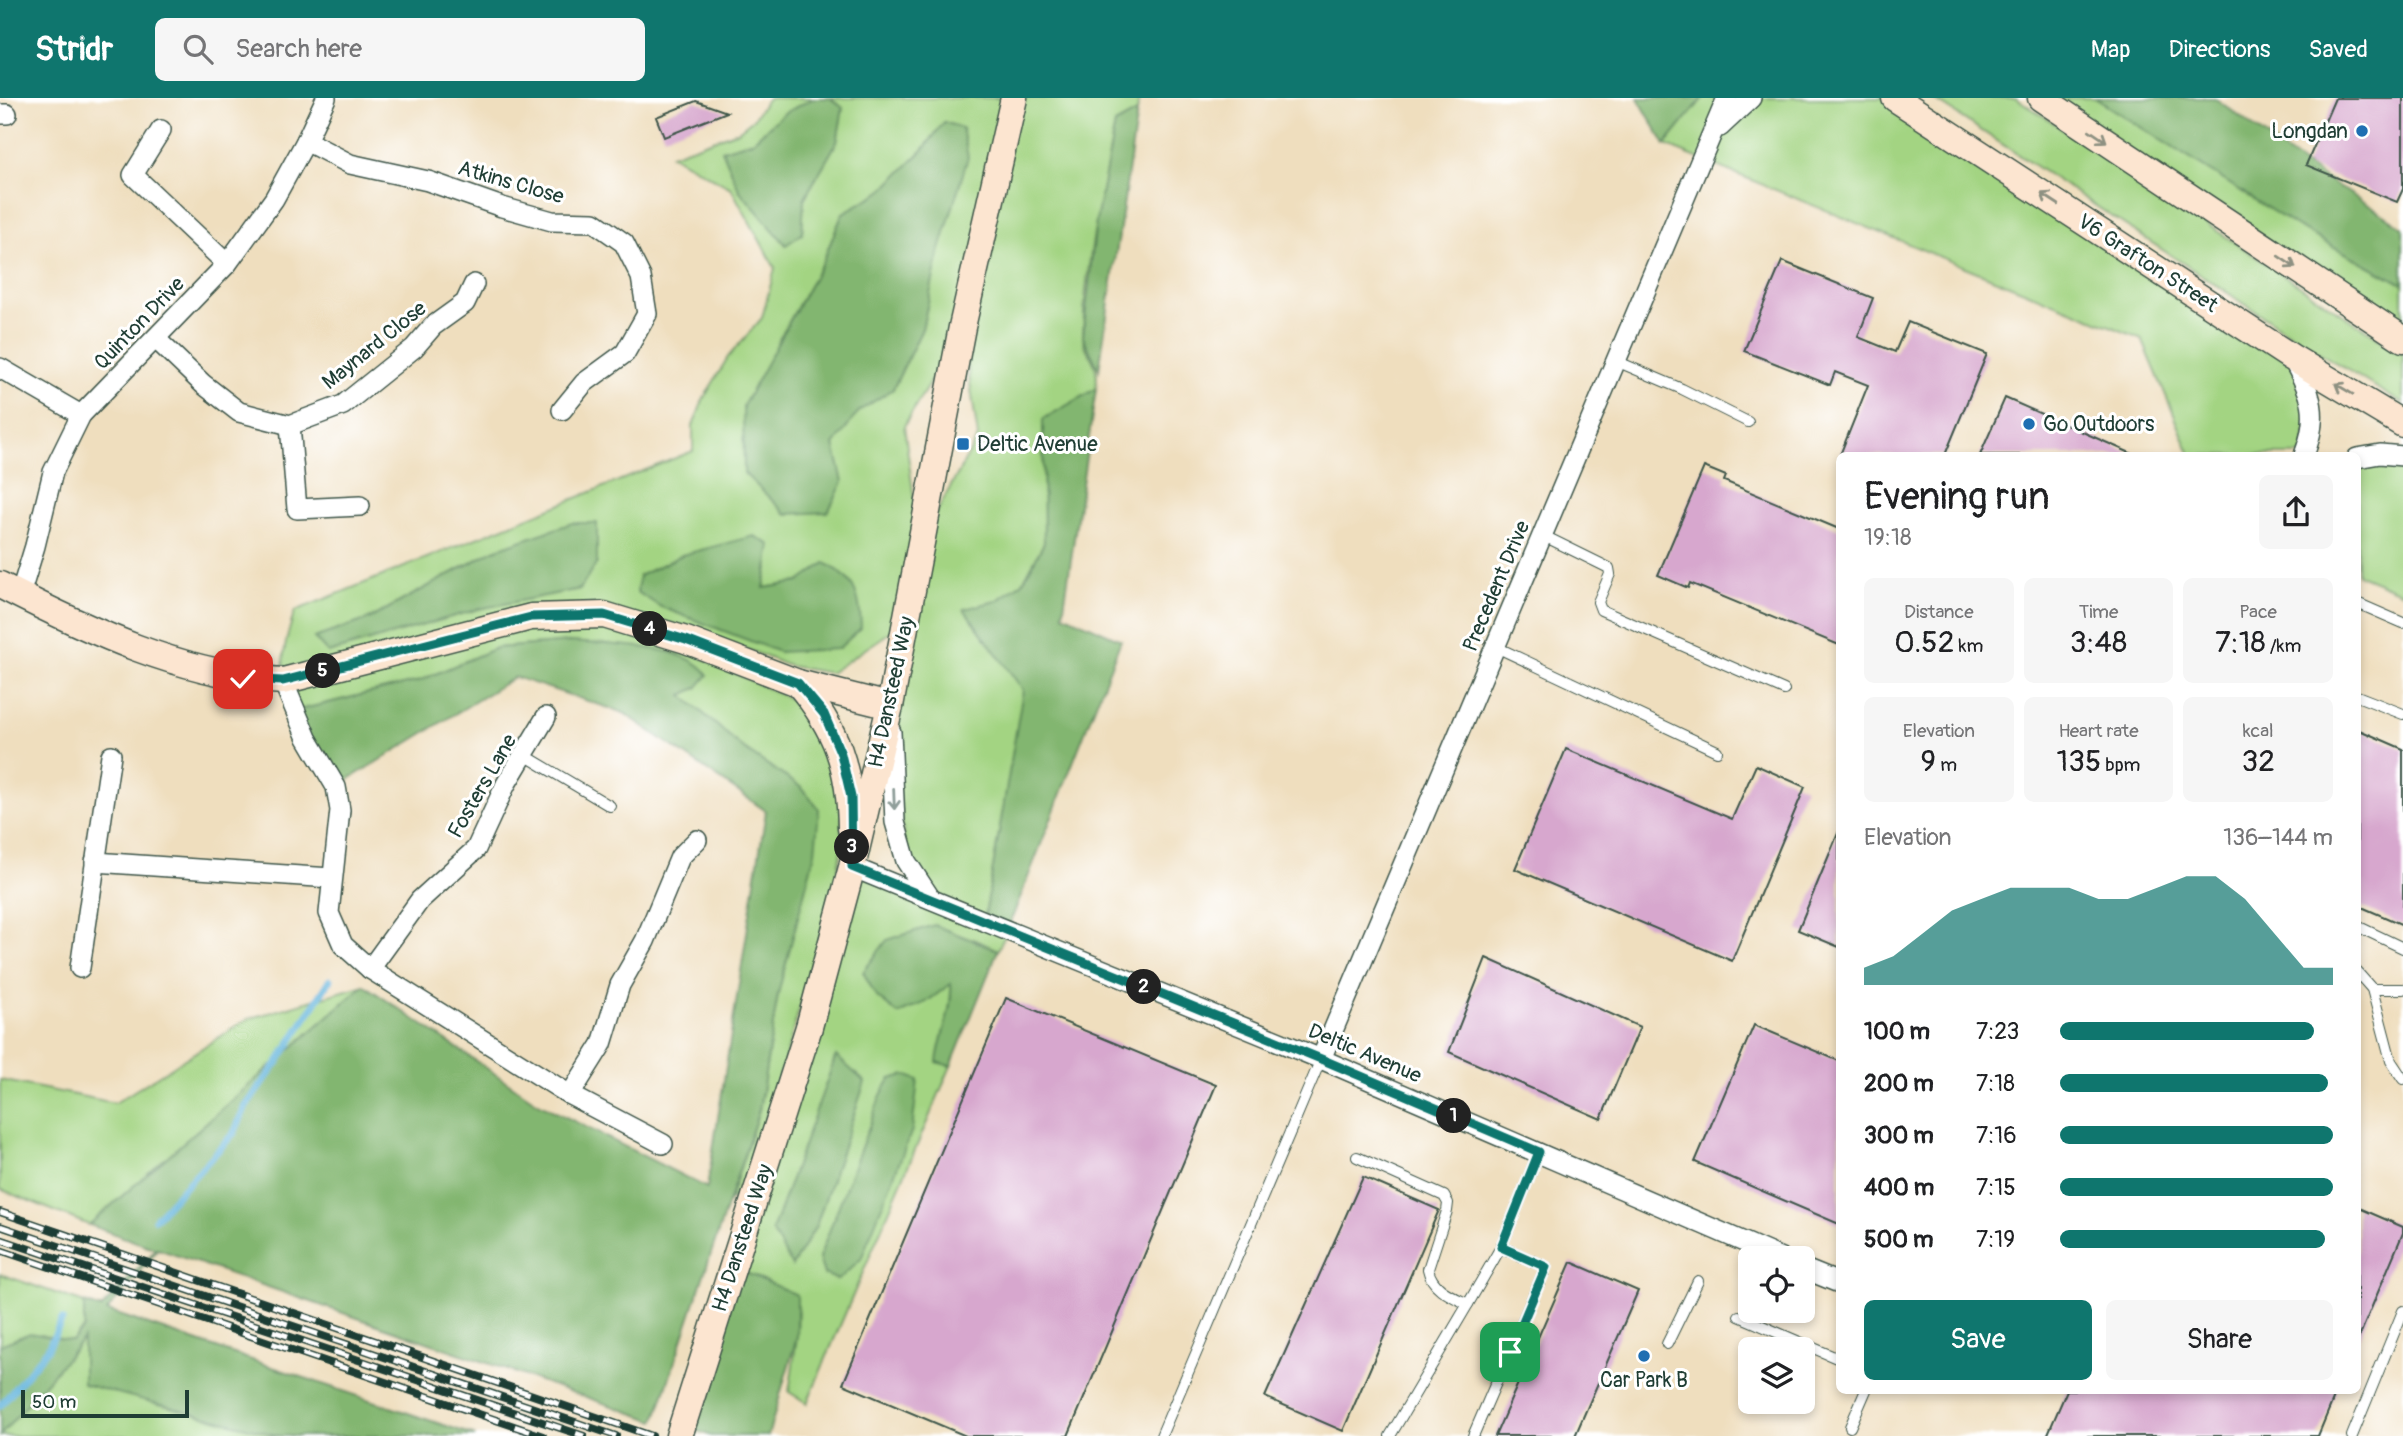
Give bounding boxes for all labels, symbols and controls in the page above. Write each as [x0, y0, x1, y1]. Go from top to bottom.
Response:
search box [155, 18, 645, 81]
text: Stridr [35, 29, 113, 70]
icon: search [179, 30, 217, 68]
text: Search here [235, 33, 362, 65]
text: Map [2091, 35, 2131, 64]
text: Directions [2169, 35, 2270, 64]
text: Saved [2308, 35, 2368, 64]
place label: Longdan [2271, 118, 2348, 145]
marker: Longdan [2354, 123, 2370, 139]
one-way arrow [2087, 129, 2107, 143]
street label: Atkins Close [455, 155, 567, 211]
one-way arrow [2041, 192, 2060, 207]
street label: V6 Grafton Street [2072, 208, 2223, 319]
one-way arrow [2276, 256, 2296, 270]
street label: Quinton Drive [88, 271, 191, 376]
street label: Maynard Close [317, 295, 432, 396]
one-way arrow [2335, 381, 2355, 395]
place label: Go Outdoors [2043, 411, 2155, 438]
marker: Go Outdoors [2021, 416, 2037, 432]
place label: Deltic Avenue [977, 431, 1098, 458]
marker: Deltic Avenue [955, 436, 971, 452]
text: Evening run [1864, 473, 2050, 521]
button: share [2259, 475, 2333, 549]
street label: Precedent Drive [1457, 516, 1536, 656]
text: 19:18 [1864, 523, 1912, 552]
text: Distance [1904, 600, 1974, 624]
text: Time [2079, 600, 2118, 624]
text: Pace [2239, 600, 2277, 624]
pin: 4 [632, 612, 668, 646]
street label: H4 Dansteed Way [862, 614, 921, 770]
text: 4 [644, 616, 655, 640]
text: 0.52 [1894, 624, 1954, 661]
text: 3:48 [2070, 624, 2127, 661]
text: 7:18 [2215, 624, 2266, 661]
text: km [1954, 634, 1983, 658]
text: /km [2266, 634, 2301, 658]
pin [213, 649, 273, 709]
pin: 5 [306, 654, 340, 688]
text: 5 [317, 658, 328, 682]
icon: check [224, 660, 262, 698]
text: Elevation [1903, 719, 1975, 743]
text: Heart rate [2058, 719, 2139, 743]
text: kcal [2243, 719, 2274, 743]
street label: Fosters Lane [442, 729, 523, 843]
text: 9 [1921, 743, 1936, 780]
text: 135 [2056, 743, 2101, 780]
text: 32 [2241, 743, 2275, 780]
text: m [1936, 753, 1957, 777]
text: bpm [2101, 753, 2141, 777]
one-way arrow [887, 787, 900, 810]
text: Elevation [1864, 823, 1952, 852]
text: 136–144 m [2223, 823, 2333, 852]
pin: 3 [834, 830, 870, 864]
text: 3 [846, 834, 857, 858]
pin: 2 [1126, 970, 1162, 1004]
text: 2 [1138, 974, 1149, 998]
street label: Deltic Avenue [1304, 1017, 1426, 1090]
text: 100 m [1864, 1017, 1930, 1046]
text: 7:23 [1976, 1017, 2019, 1046]
text: 200 m [1864, 1069, 1934, 1098]
text: 7:18 [1976, 1069, 2015, 1098]
pin: 1 [1436, 1098, 1472, 1134]
text: 1 [1450, 1103, 1457, 1127]
text: 300 m [1864, 1121, 1934, 1150]
text: 7:16 [1976, 1121, 2017, 1150]
street label: H4 Dansteed Way [706, 1161, 779, 1315]
text: 400 m [1864, 1173, 1934, 1202]
text: 7:15 [1976, 1173, 2016, 1202]
text: 500 m [1864, 1225, 1933, 1254]
text: 7:19 [1976, 1225, 2015, 1254]
map controls [1738, 1246, 1815, 1414]
button: locate [1738, 1246, 1815, 1323]
button: Save [1864, 1300, 2092, 1380]
button: Share [2106, 1300, 2333, 1380]
pin [1480, 1322, 1540, 1382]
icon: arrive [1491, 1333, 1529, 1371]
button: layers [1738, 1337, 1815, 1414]
marker: Car Park B [1636, 1348, 1652, 1364]
place label: Car Park B [1600, 1367, 1688, 1394]
scale bar [21, 1387, 189, 1419]
text: 50 m [32, 1390, 76, 1414]

